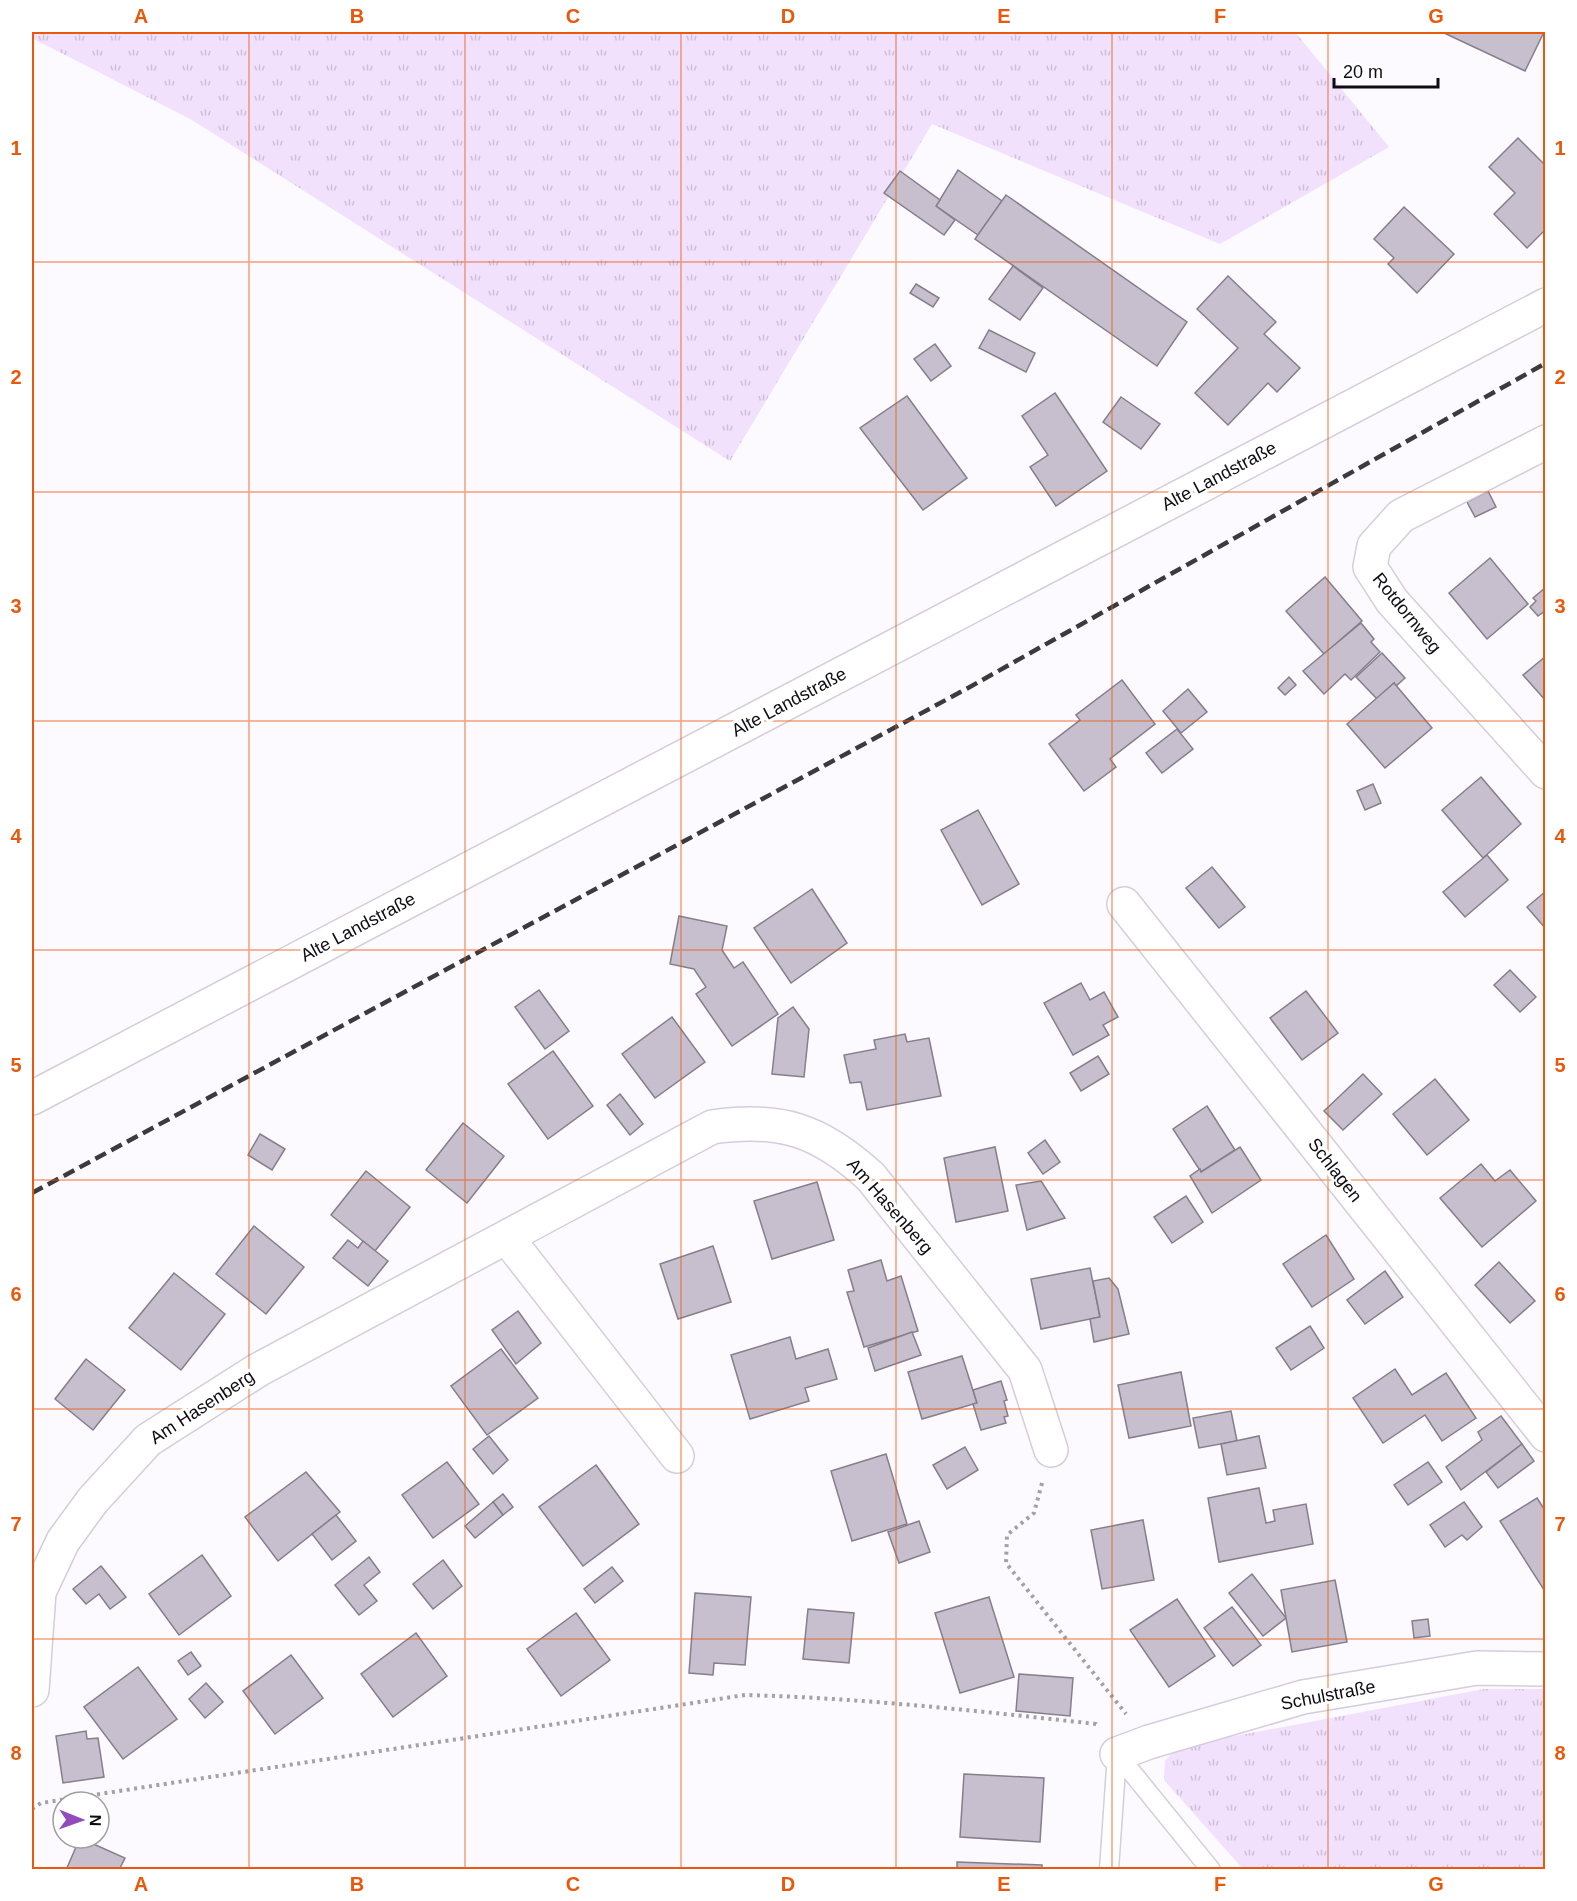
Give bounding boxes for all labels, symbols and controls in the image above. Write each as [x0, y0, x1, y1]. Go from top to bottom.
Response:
text: A [134, 5, 148, 27]
text: B [350, 5, 364, 27]
text: C [566, 5, 580, 27]
text: D [781, 5, 795, 27]
text: E [997, 5, 1011, 27]
text: F [1214, 5, 1226, 27]
text: G [1428, 5, 1444, 27]
scale bar [1334, 51, 1438, 89]
text: 20 m [1343, 62, 1383, 82]
text: 1 [10, 137, 22, 159]
text: 1 [1554, 137, 1566, 159]
text: 2 [10, 366, 22, 388]
text: 2 [1554, 366, 1566, 388]
street label: Alte Landstraße [1158, 437, 1280, 515]
street label: Rotdornweg [1369, 569, 1445, 657]
text: 3 [10, 595, 22, 617]
text: 3 [1554, 595, 1566, 617]
street label: Alte Landstraße [728, 663, 850, 741]
text: 4 [10, 825, 22, 847]
text: 4 [1554, 825, 1566, 847]
street label: Alte Landstraße [297, 888, 419, 966]
text: 5 [10, 1054, 22, 1076]
text: 5 [1554, 1054, 1566, 1076]
street label: Schlagen [1304, 1134, 1366, 1206]
street label: Am Hasenberg [843, 1154, 937, 1258]
text: 6 [10, 1283, 22, 1305]
text: 6 [1554, 1283, 1566, 1305]
street label: Am Hasenberg [146, 1366, 258, 1448]
text: 7 [10, 1513, 22, 1535]
text: 7 [1554, 1513, 1566, 1535]
street label: Schulstraße [1279, 1676, 1377, 1714]
text: 8 [10, 1742, 22, 1764]
text: 8 [1554, 1742, 1566, 1764]
north arrow [51, 1790, 111, 1850]
text: N [87, 1814, 104, 1826]
text: A [134, 1873, 148, 1895]
text: B [350, 1873, 364, 1895]
text: C [566, 1873, 580, 1895]
text: D [781, 1873, 795, 1895]
text: E [997, 1873, 1011, 1895]
text: F [1214, 1873, 1226, 1895]
text: G [1428, 1873, 1444, 1895]

